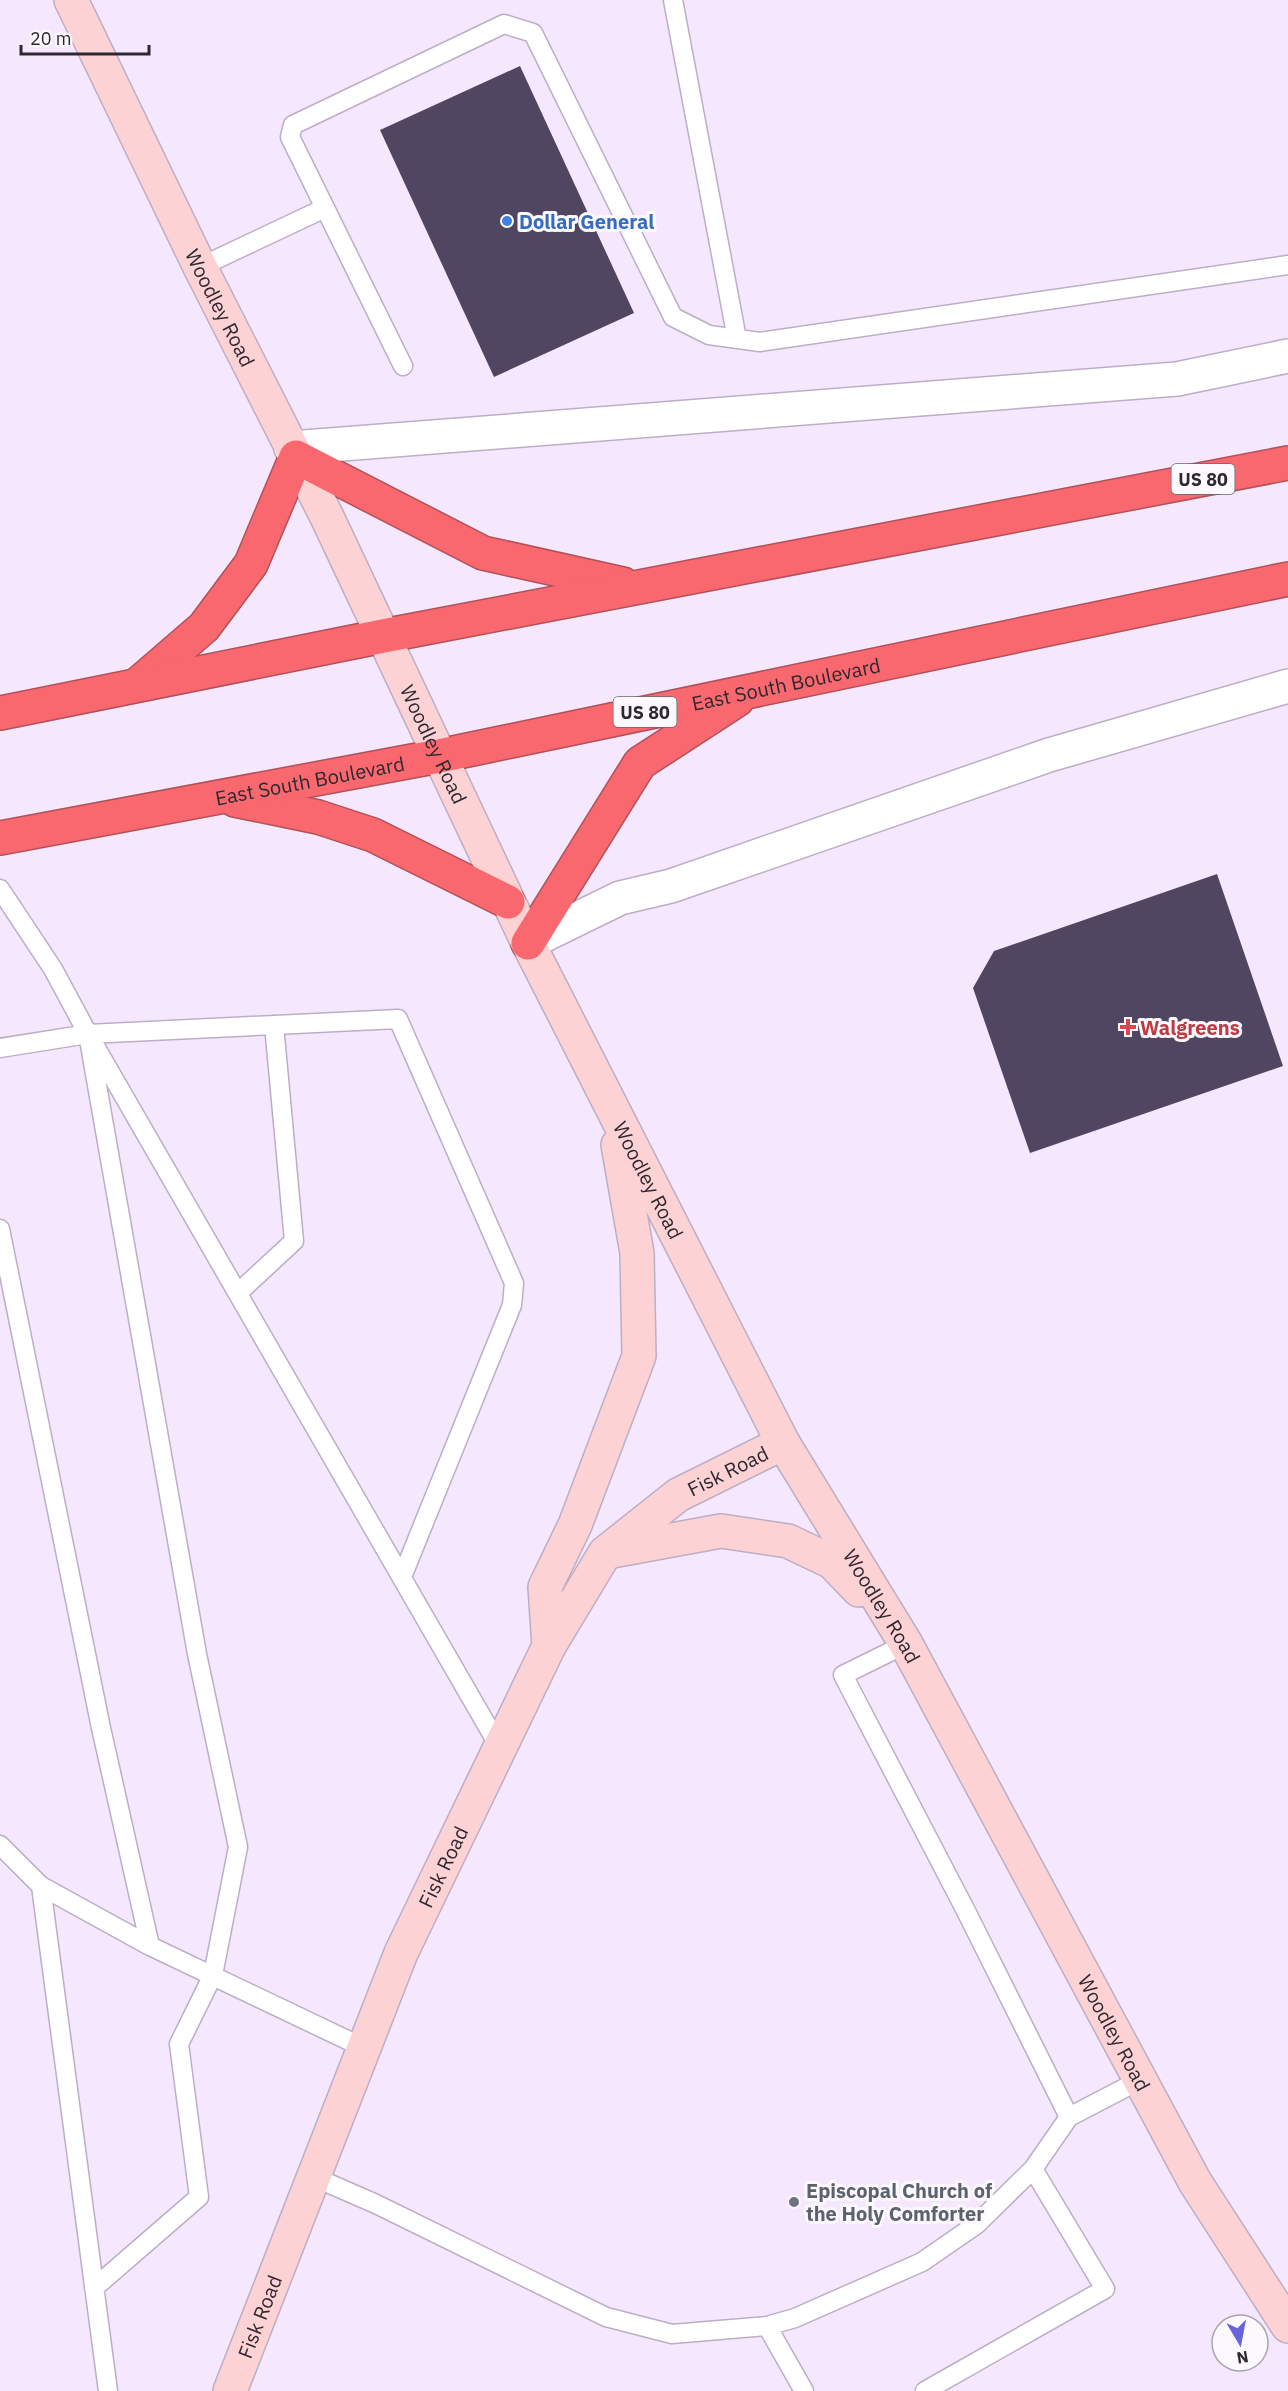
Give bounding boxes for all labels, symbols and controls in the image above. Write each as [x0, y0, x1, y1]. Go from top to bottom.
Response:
scale bar [21, 18, 148, 56]
text: 20 m [30, 27, 72, 50]
place label: Dollar General [519, 208, 654, 235]
marker: Dollar General [500, 214, 514, 228]
street label: Woodley Road [180, 244, 262, 371]
road number: US 80 [1172, 464, 1234, 494]
street label: East South Boulevard [689, 651, 883, 716]
street label: Woodley Road [394, 680, 474, 808]
road number: US 80 [614, 697, 676, 727]
street label: East South Boulevard [213, 749, 407, 811]
place label: Walgreens [1140, 1014, 1240, 1041]
marker: Walgreens [1121, 1020, 1135, 1034]
street label: Woodley Road [608, 1117, 690, 1243]
street label: Fisk Road [682, 1439, 773, 1502]
street label: Woodley Road [837, 1544, 927, 1667]
street label: Fisk Road [412, 1822, 474, 1912]
street label: Woodley Road [1072, 1970, 1157, 2096]
place label: Episcopal Church of the Holy Comforter [806, 2177, 992, 2227]
marker: Episcopal Church of the Holy Comforter [787, 2195, 801, 2209]
street label: Fisk Road [231, 2271, 288, 2362]
north arrow [1210, 2313, 1270, 2373]
text: N [1235, 2347, 1250, 2369]

